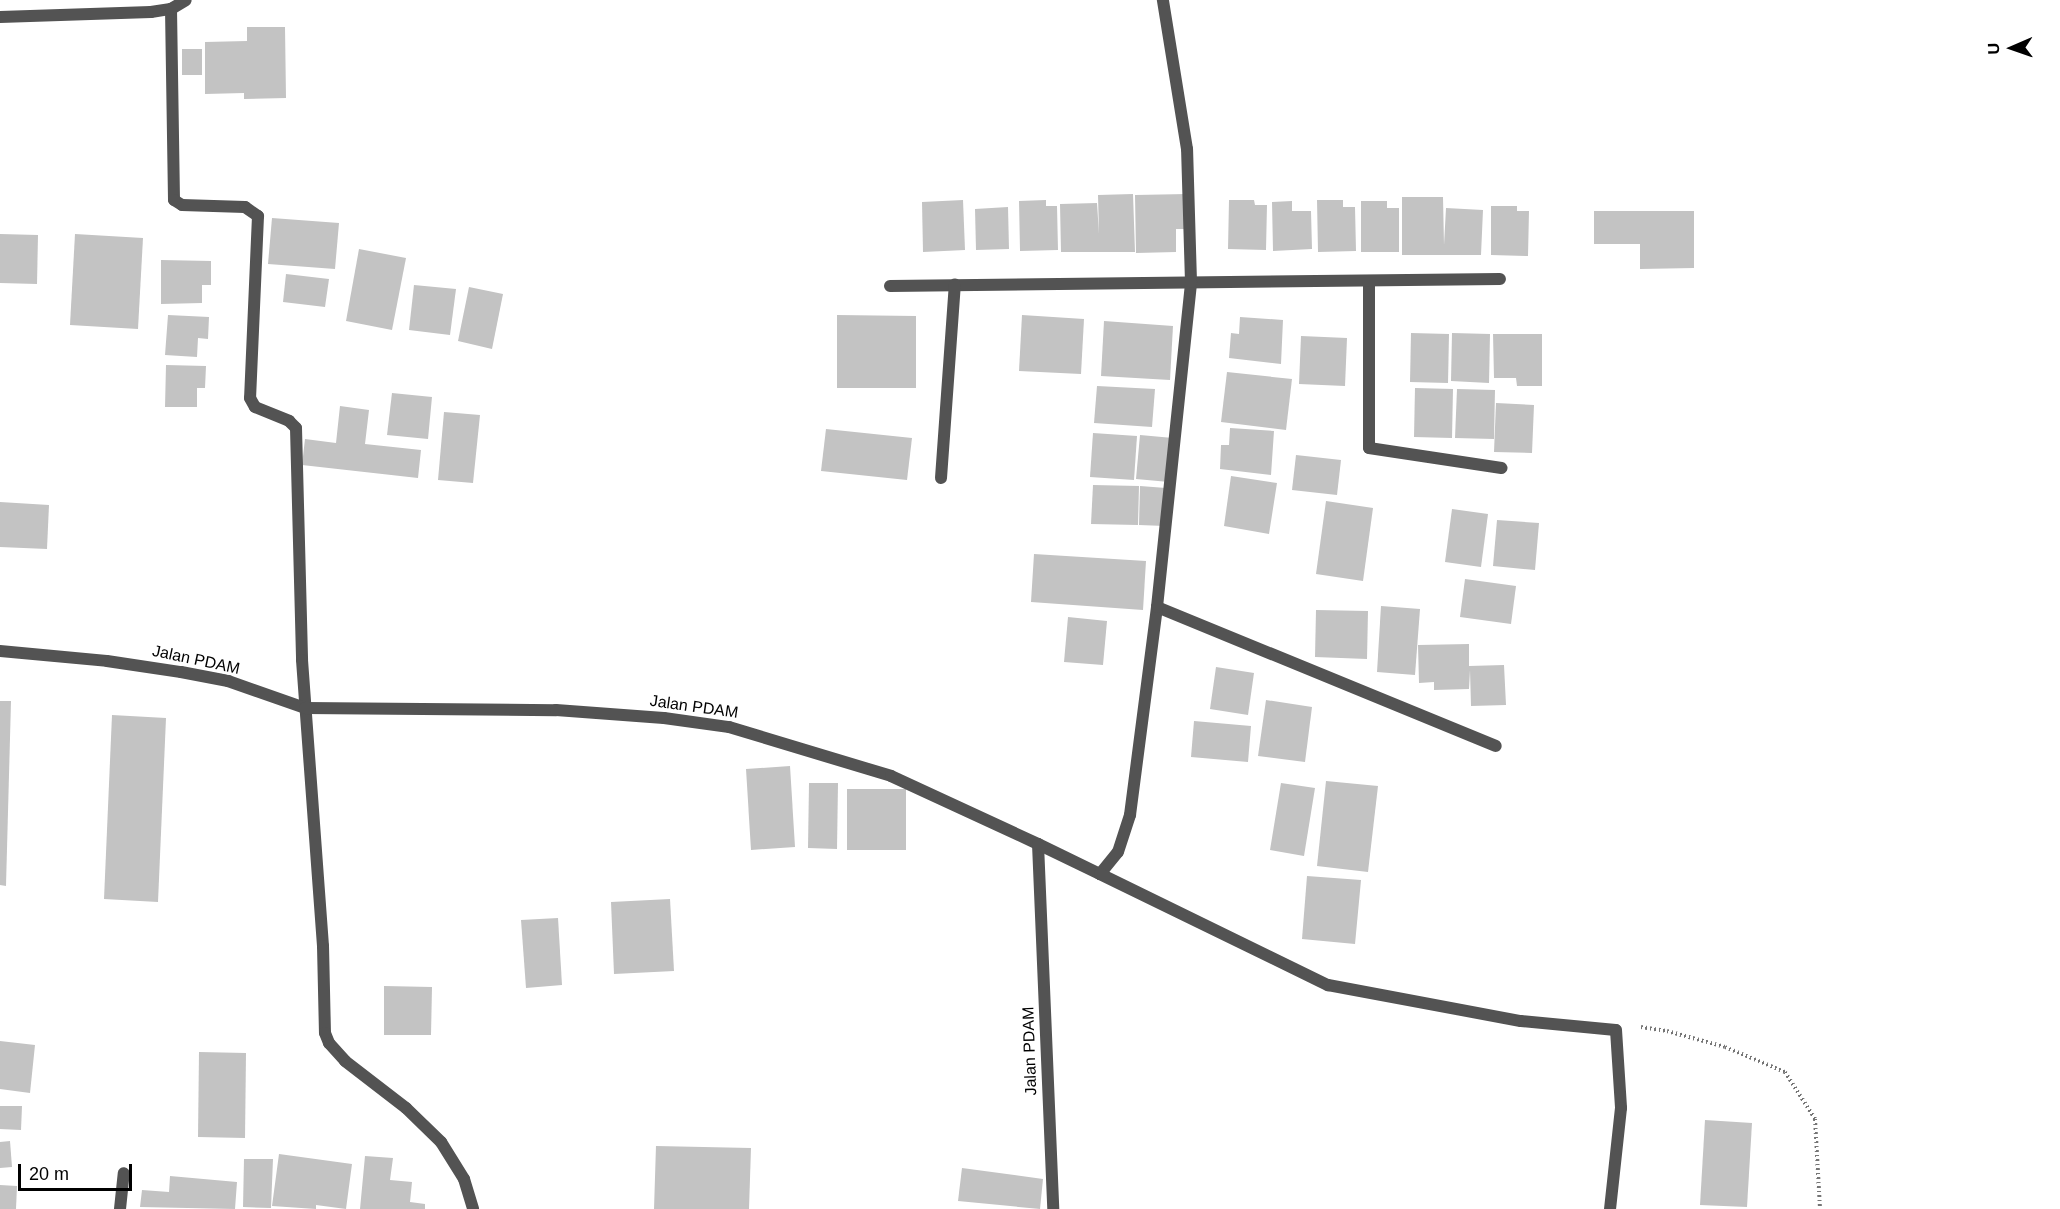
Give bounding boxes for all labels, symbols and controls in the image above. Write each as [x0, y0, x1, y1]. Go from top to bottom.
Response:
north arrow [1982, 18, 2042, 78]
text: U [1985, 43, 2002, 55]
street label: Jalan PDAM [151, 641, 241, 679]
street label: Jalan PDAM [649, 691, 739, 723]
street label: Jalan PDAM [1019, 1006, 1041, 1096]
scale bar [21, 1152, 135, 1190]
text: 20 m [29, 1164, 69, 1184]

